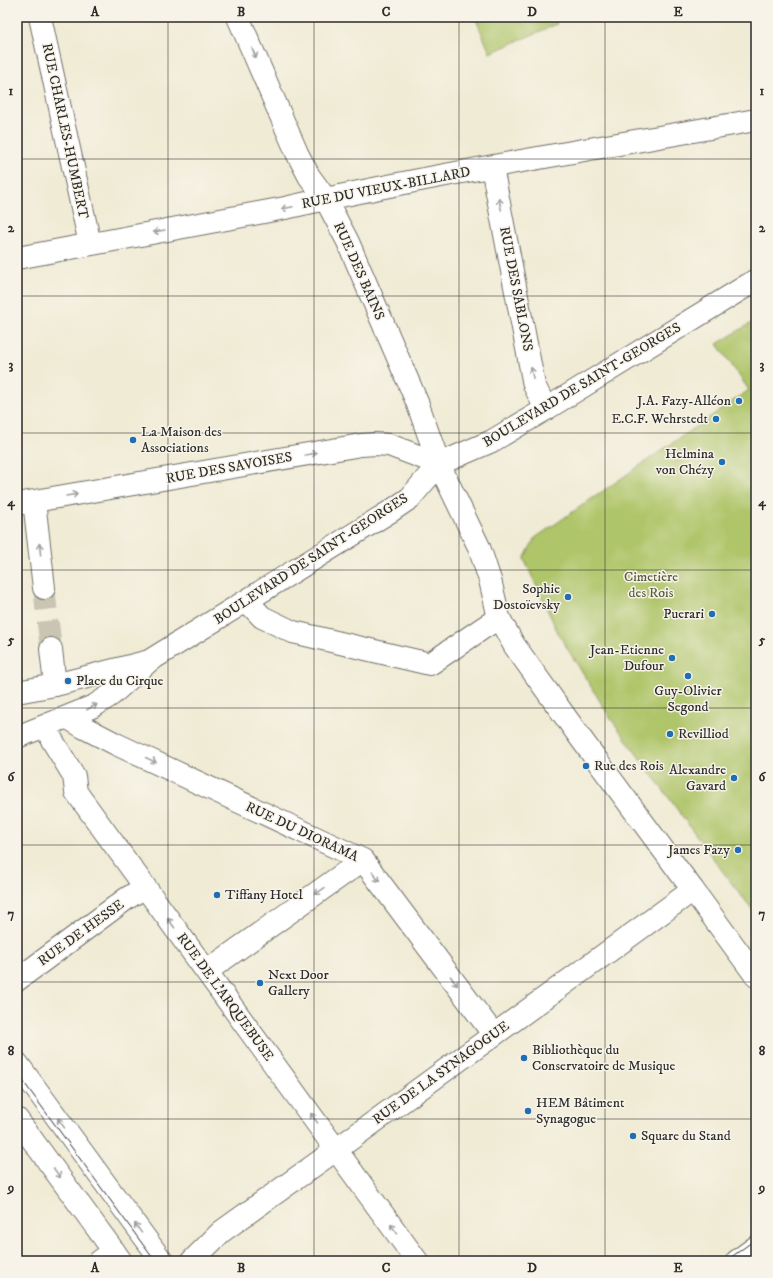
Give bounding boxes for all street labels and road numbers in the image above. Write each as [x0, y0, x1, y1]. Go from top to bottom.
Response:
street label: RUE CHARLES-HUMBERT [38, 41, 93, 221]
street label: RUE DU VIEUX-BILLARD [300, 163, 472, 213]
street label: RUE DES BAINS [329, 219, 389, 323]
street label: RUE DES SABLONS [495, 225, 537, 353]
street label: BOULEVARD DE SAINT-GEORGES [480, 319, 684, 451]
street label: RUE DES SAVOISES [164, 448, 294, 488]
street label: BOULEVARD DE SAINT-GEORGES [210, 489, 412, 629]
street label: RUE DU DIORAMA [243, 798, 362, 867]
street label: RUE DE HESSE [34, 896, 128, 970]
street label: RUE DE L'ARQUEBUSE [172, 929, 278, 1065]
street label: RUE DE LA SYNAGOGUE [369, 1017, 513, 1129]

